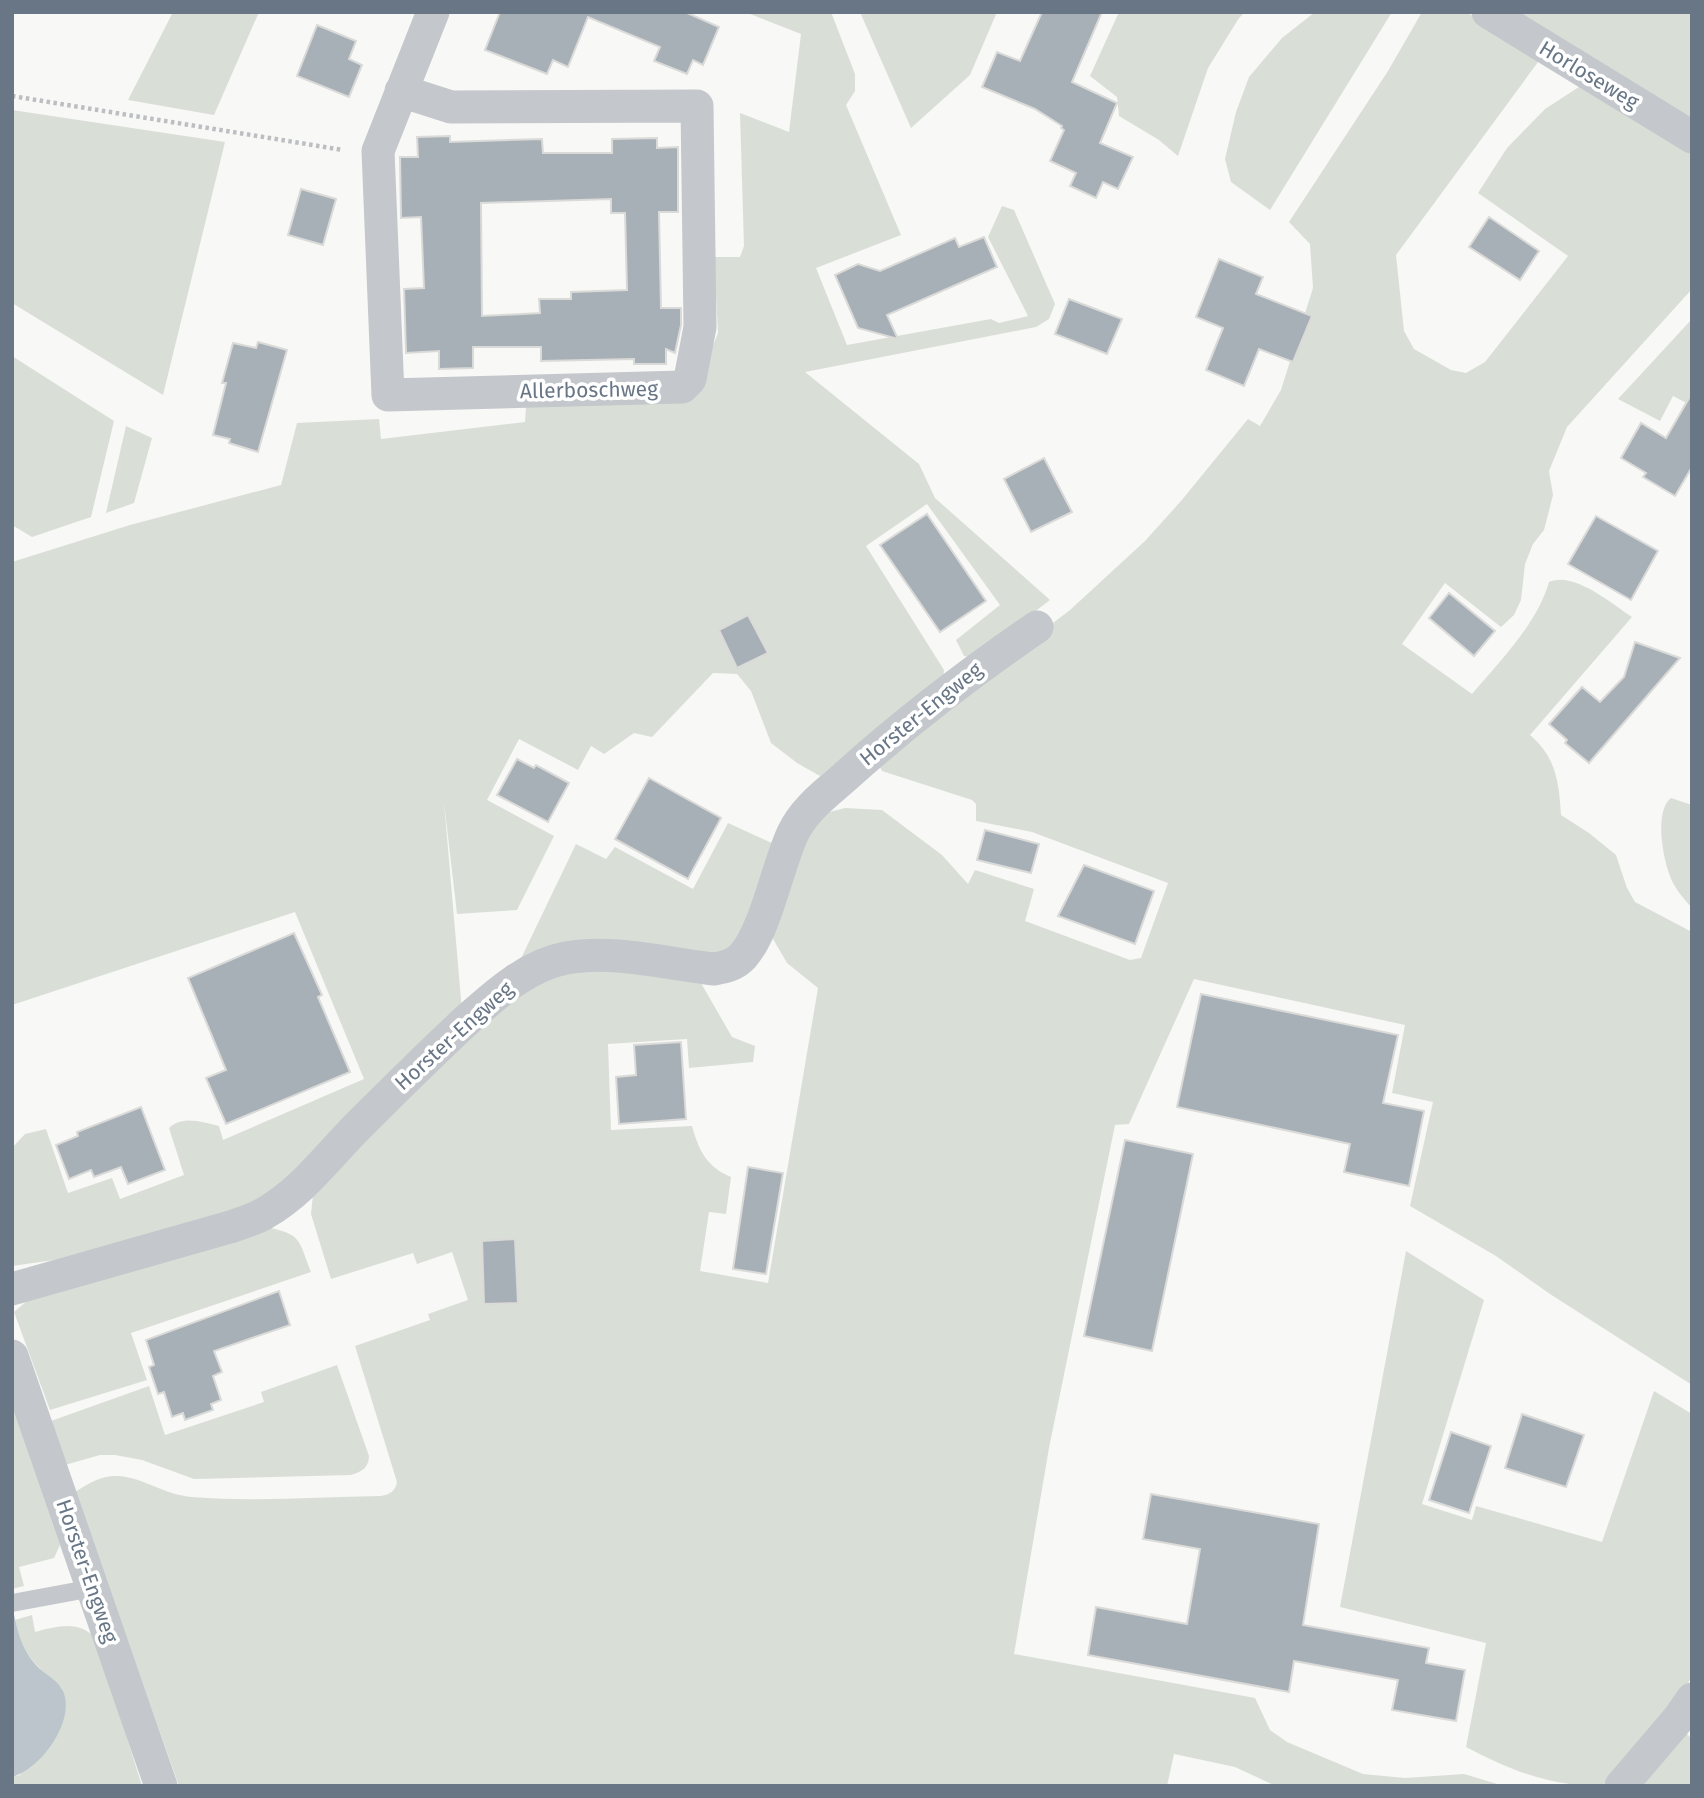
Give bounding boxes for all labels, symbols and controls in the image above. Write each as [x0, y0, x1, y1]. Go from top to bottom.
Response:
street label: Horloseweg [1534, 35, 1644, 115]
street label: Allerboschweg [520, 376, 658, 404]
street label: Horster-Engweg [854, 657, 988, 771]
street label: Horster-Engweg [389, 976, 519, 1096]
street label: Horster-Engweg [50, 1496, 124, 1646]

